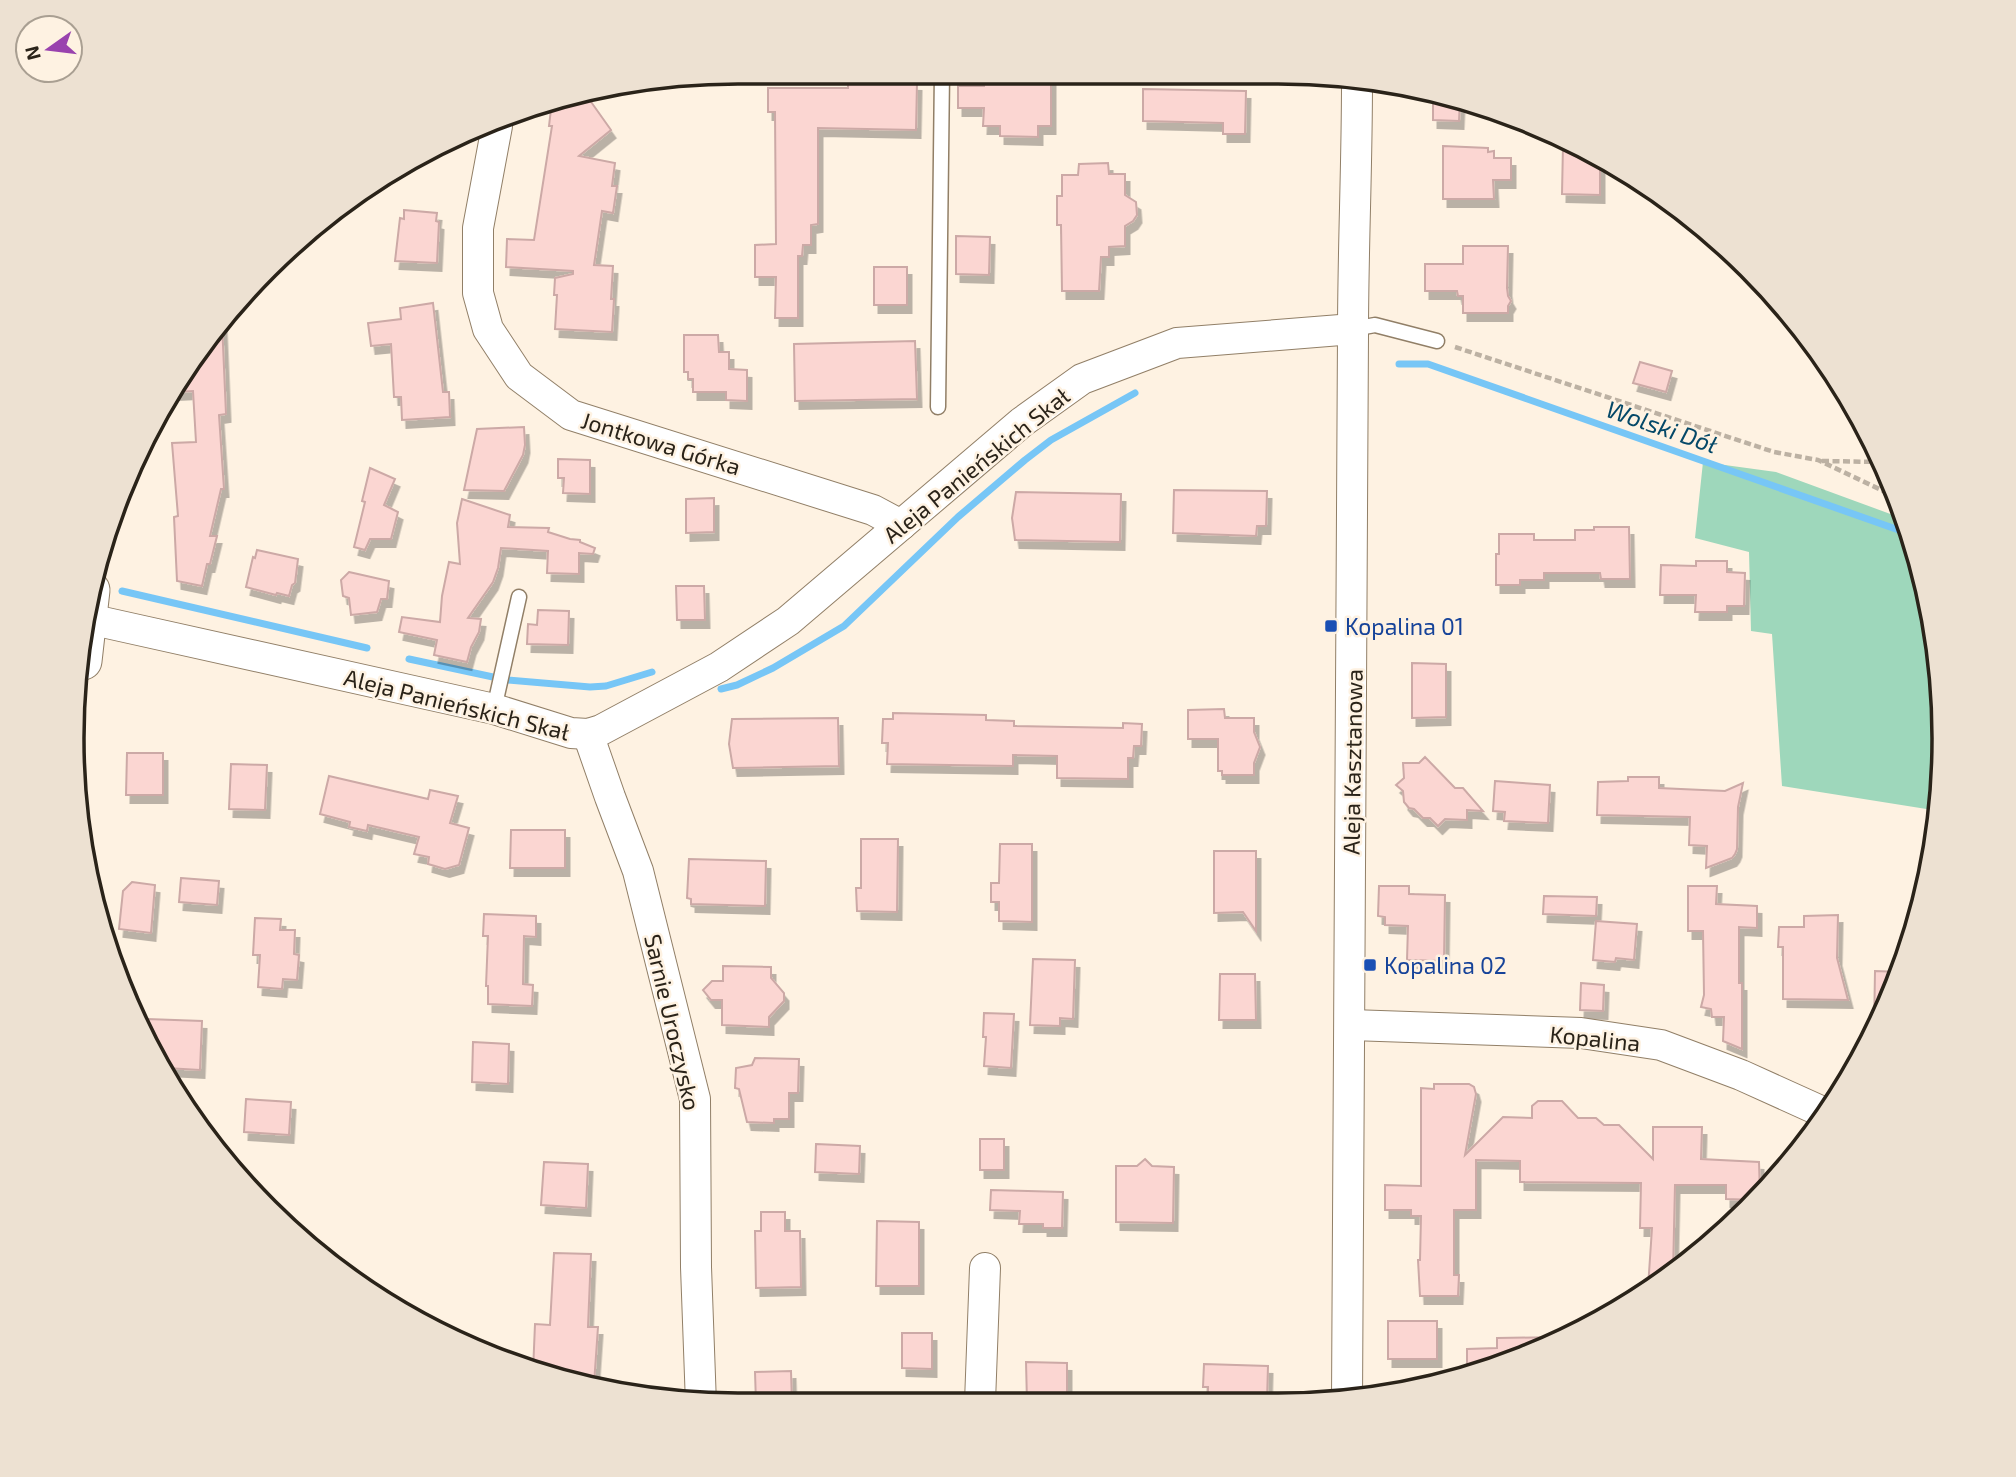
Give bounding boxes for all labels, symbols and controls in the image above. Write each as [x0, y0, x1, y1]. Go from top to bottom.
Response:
north arrow [14, 14, 84, 84]
text: N [19, 44, 45, 63]
street label: Aleja Panieńskich Skał [877, 381, 1075, 549]
water label: Wolski Dół [1603, 394, 1722, 459]
street label: Jontkowa Górka [578, 405, 744, 481]
place label: Kopalina 01 [1345, 612, 1464, 640]
marker: Kopalina 01 [1323, 618, 1339, 634]
street label: Aleja Panieńskich Skał [341, 662, 573, 746]
street label: Aleja Kasztanowa [1336, 669, 1368, 855]
street label: Sarnie Uroczysko [639, 931, 707, 1113]
place label: Kopalina 02 [1384, 951, 1507, 979]
marker: Kopalina 02 [1362, 957, 1378, 973]
street label: Kopalina [1548, 1019, 1642, 1057]

